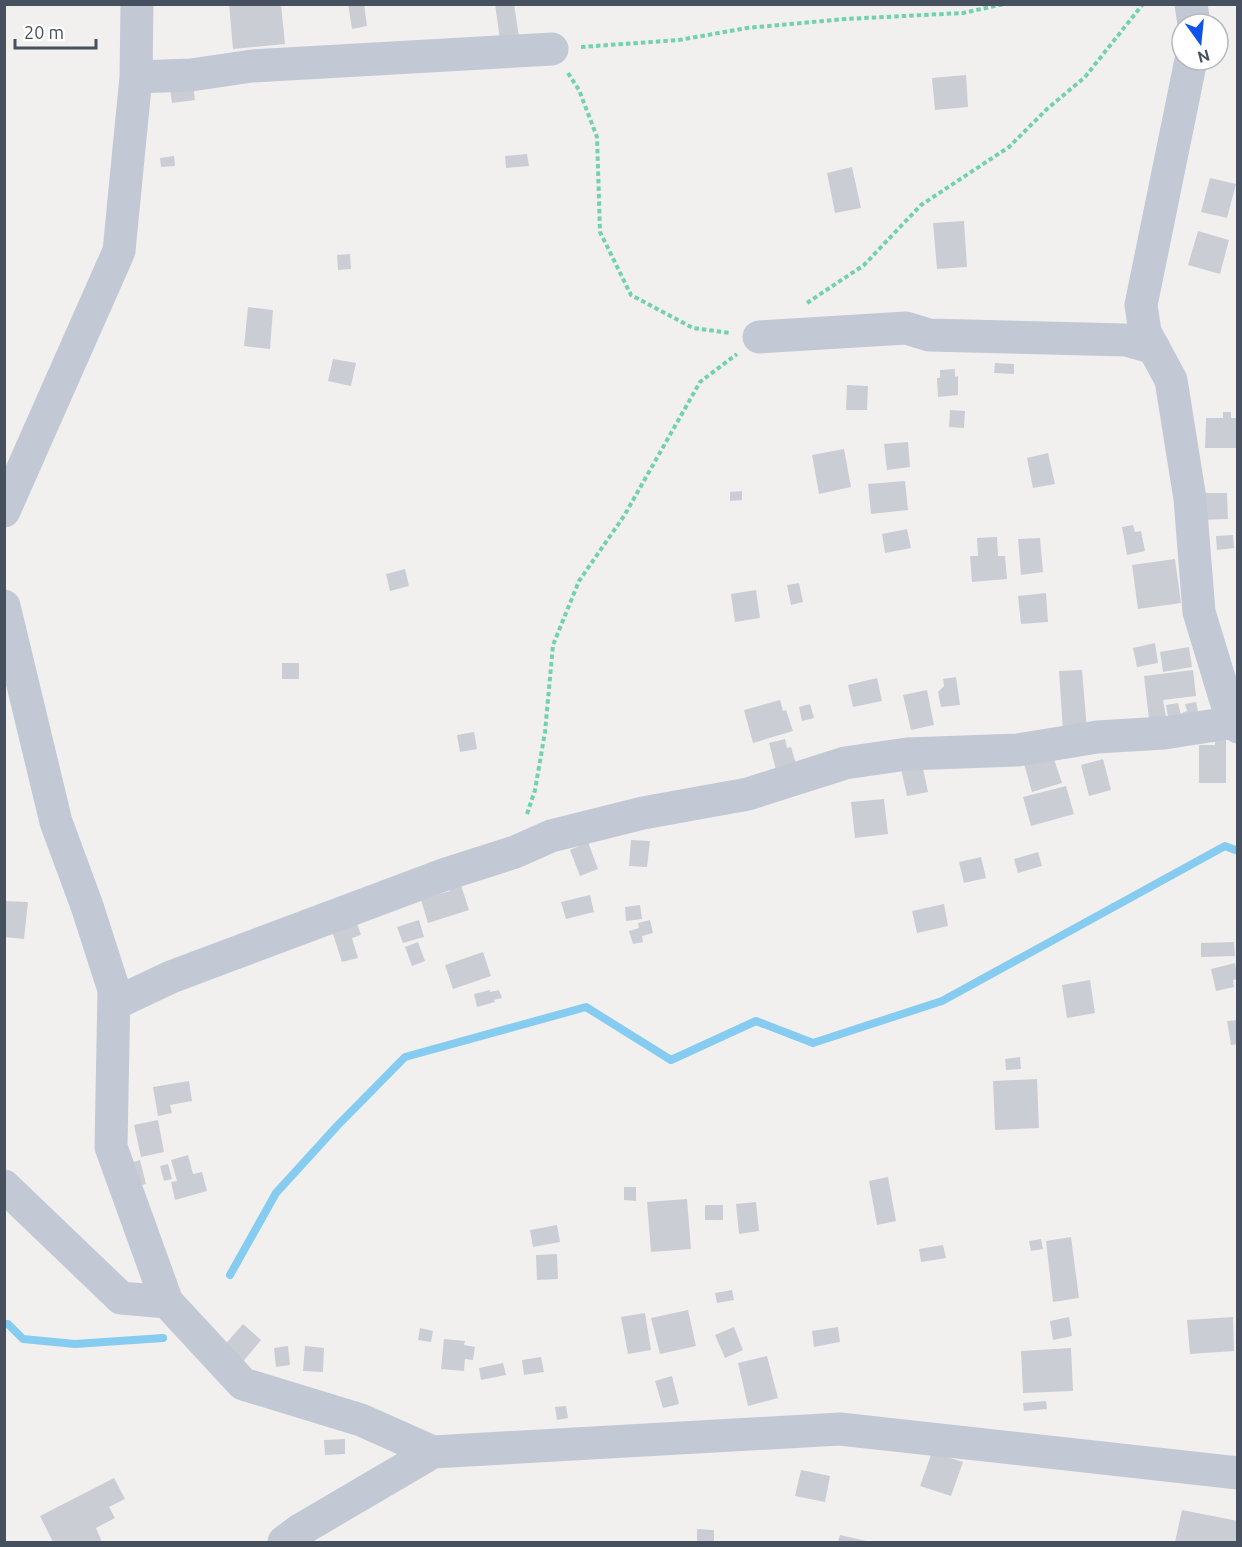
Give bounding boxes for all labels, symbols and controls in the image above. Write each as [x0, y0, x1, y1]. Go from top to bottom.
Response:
scale bar [15, 12, 96, 50]
north arrow [1170, 12, 1230, 72]
text: 20 m [24, 22, 64, 42]
text: N [1196, 46, 1212, 67]

